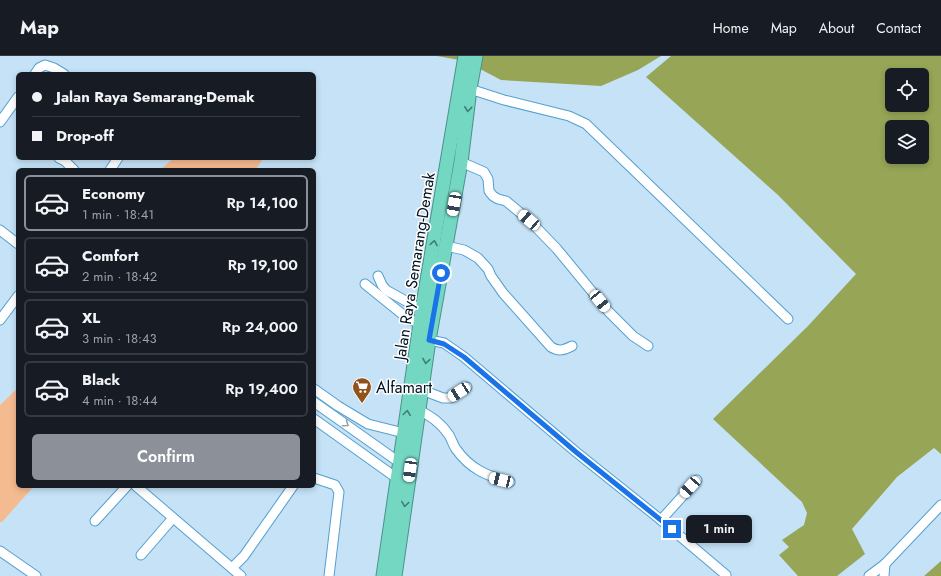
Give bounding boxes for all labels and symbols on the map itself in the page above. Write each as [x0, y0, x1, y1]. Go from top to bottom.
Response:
one-way arrow [464, 106, 473, 112]
street label: Jalan Raya Semarang-Demak [388, 170, 441, 364]
car [446, 191, 462, 217]
car [516, 208, 542, 232]
one-way arrow [429, 240, 438, 246]
route start [432, 264, 450, 282]
car [588, 288, 612, 314]
one-way arrow [422, 358, 431, 364]
supermarket icon: Alfamart [351, 376, 373, 404]
place label: Alfamart [376, 376, 432, 399]
car [446, 380, 472, 404]
one-way arrow [402, 410, 411, 416]
one-way arrow [341, 419, 348, 426]
car [402, 457, 418, 483]
car [488, 471, 514, 489]
car [678, 474, 702, 500]
one-way arrow [401, 500, 410, 507]
callout: 1 min [686, 515, 752, 543]
route end [663, 520, 681, 538]

